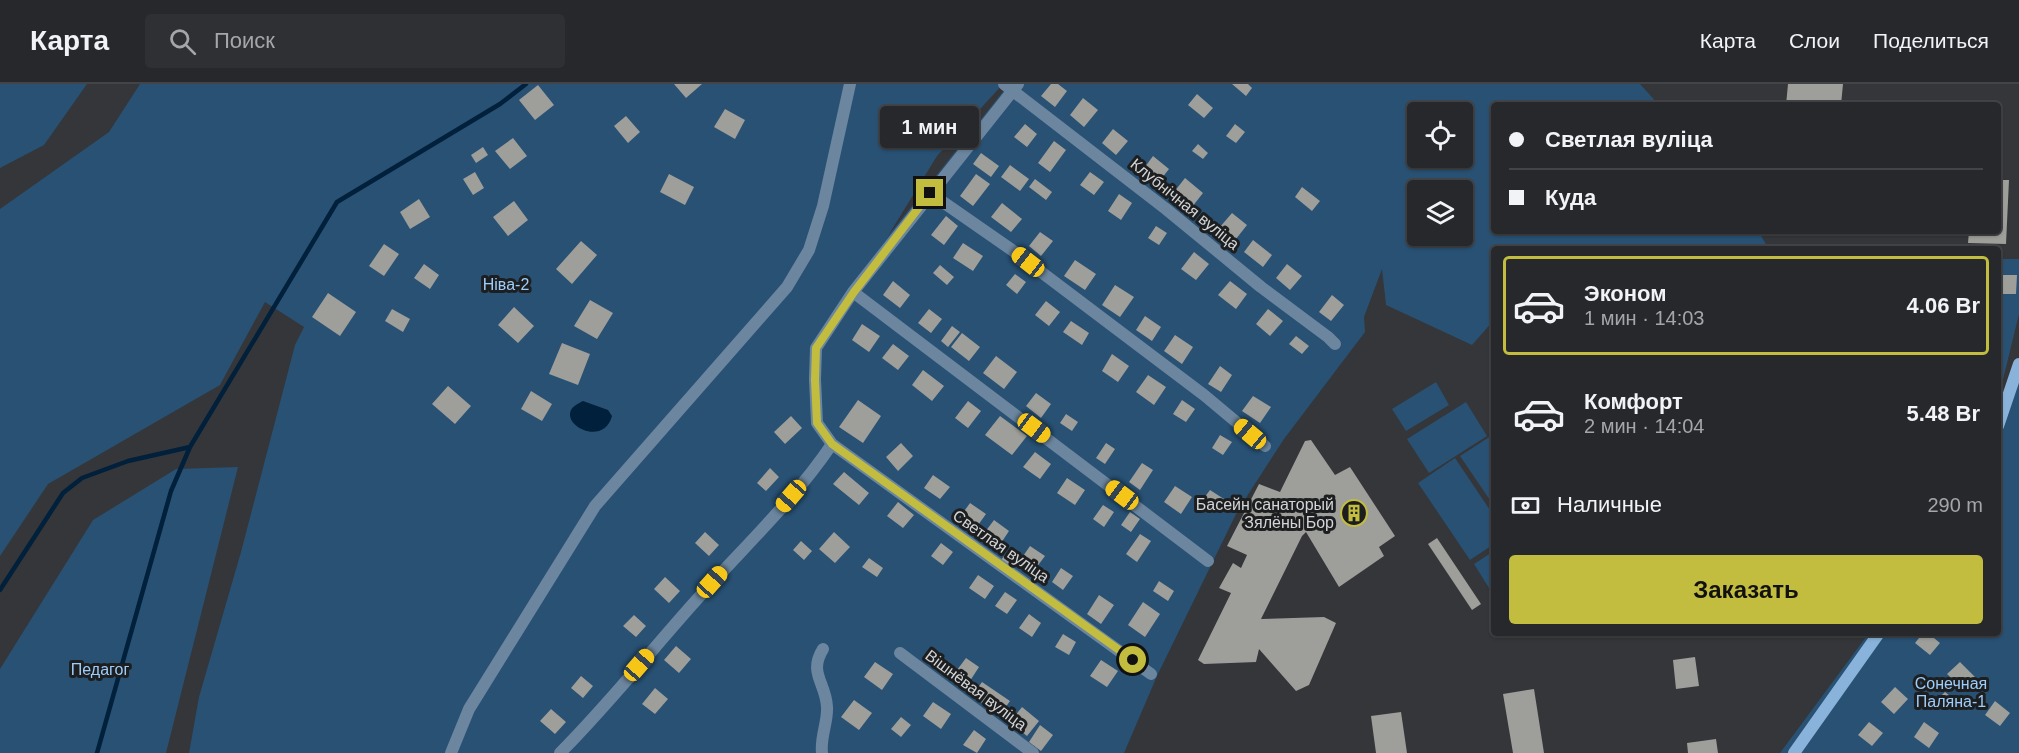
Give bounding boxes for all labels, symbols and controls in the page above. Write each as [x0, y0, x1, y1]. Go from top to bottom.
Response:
search box [145, 14, 565, 68]
text: Карта [30, 25, 109, 56]
icon: search [166, 25, 199, 58]
text: Поиск [214, 28, 275, 53]
text: Карта [1700, 29, 1756, 52]
text: Слои [1789, 29, 1840, 52]
text: Поделиться [1873, 29, 1989, 52]
map controls [1407, 102, 1473, 246]
button: locate [1407, 102, 1473, 168]
callout: 1 мин [880, 106, 980, 148]
text: 1 мин [902, 116, 957, 138]
text: Светлая вуліца [1545, 127, 1713, 152]
street label: Клубнічная вуліца [1127, 155, 1243, 253]
route end [916, 179, 943, 206]
button: layers [1407, 180, 1473, 246]
text: Куда [1545, 185, 1596, 210]
car [1008, 244, 1048, 280]
park label: Ніва-2 [483, 276, 529, 293]
icon: car [1512, 279, 1566, 333]
text: Эконом [1584, 281, 1667, 306]
text: 4.06 Br [1907, 293, 1980, 318]
text: 1 мин · 14:03 [1584, 307, 1704, 329]
icon: car [1512, 387, 1566, 441]
text: Комфорт [1584, 389, 1683, 414]
text: 5.48 Br [1907, 401, 1980, 426]
car [1014, 410, 1054, 446]
text: 2 мин · 14:04 [1584, 415, 1704, 437]
car [1230, 416, 1270, 452]
car [772, 477, 810, 515]
car [1102, 477, 1142, 513]
icon: cash [1509, 489, 1542, 522]
text: Наличные [1557, 492, 1662, 517]
text: 290 m [1927, 494, 1983, 516]
place label: Басейн санаторый Зялёны Бор [1196, 496, 1334, 531]
building icon: Басейн санаторый Зялёны Бор [1339, 498, 1369, 528]
street label: Светлая вуліца [950, 507, 1052, 586]
button: Заказать [1509, 555, 1983, 624]
car [693, 563, 731, 601]
car [620, 646, 658, 684]
route start [1119, 646, 1146, 673]
street label: Вішнёвая вуліца [922, 647, 1030, 734]
park label: Педагог [71, 661, 129, 678]
park label: Сонечная Паляна-1 [1915, 675, 1987, 710]

